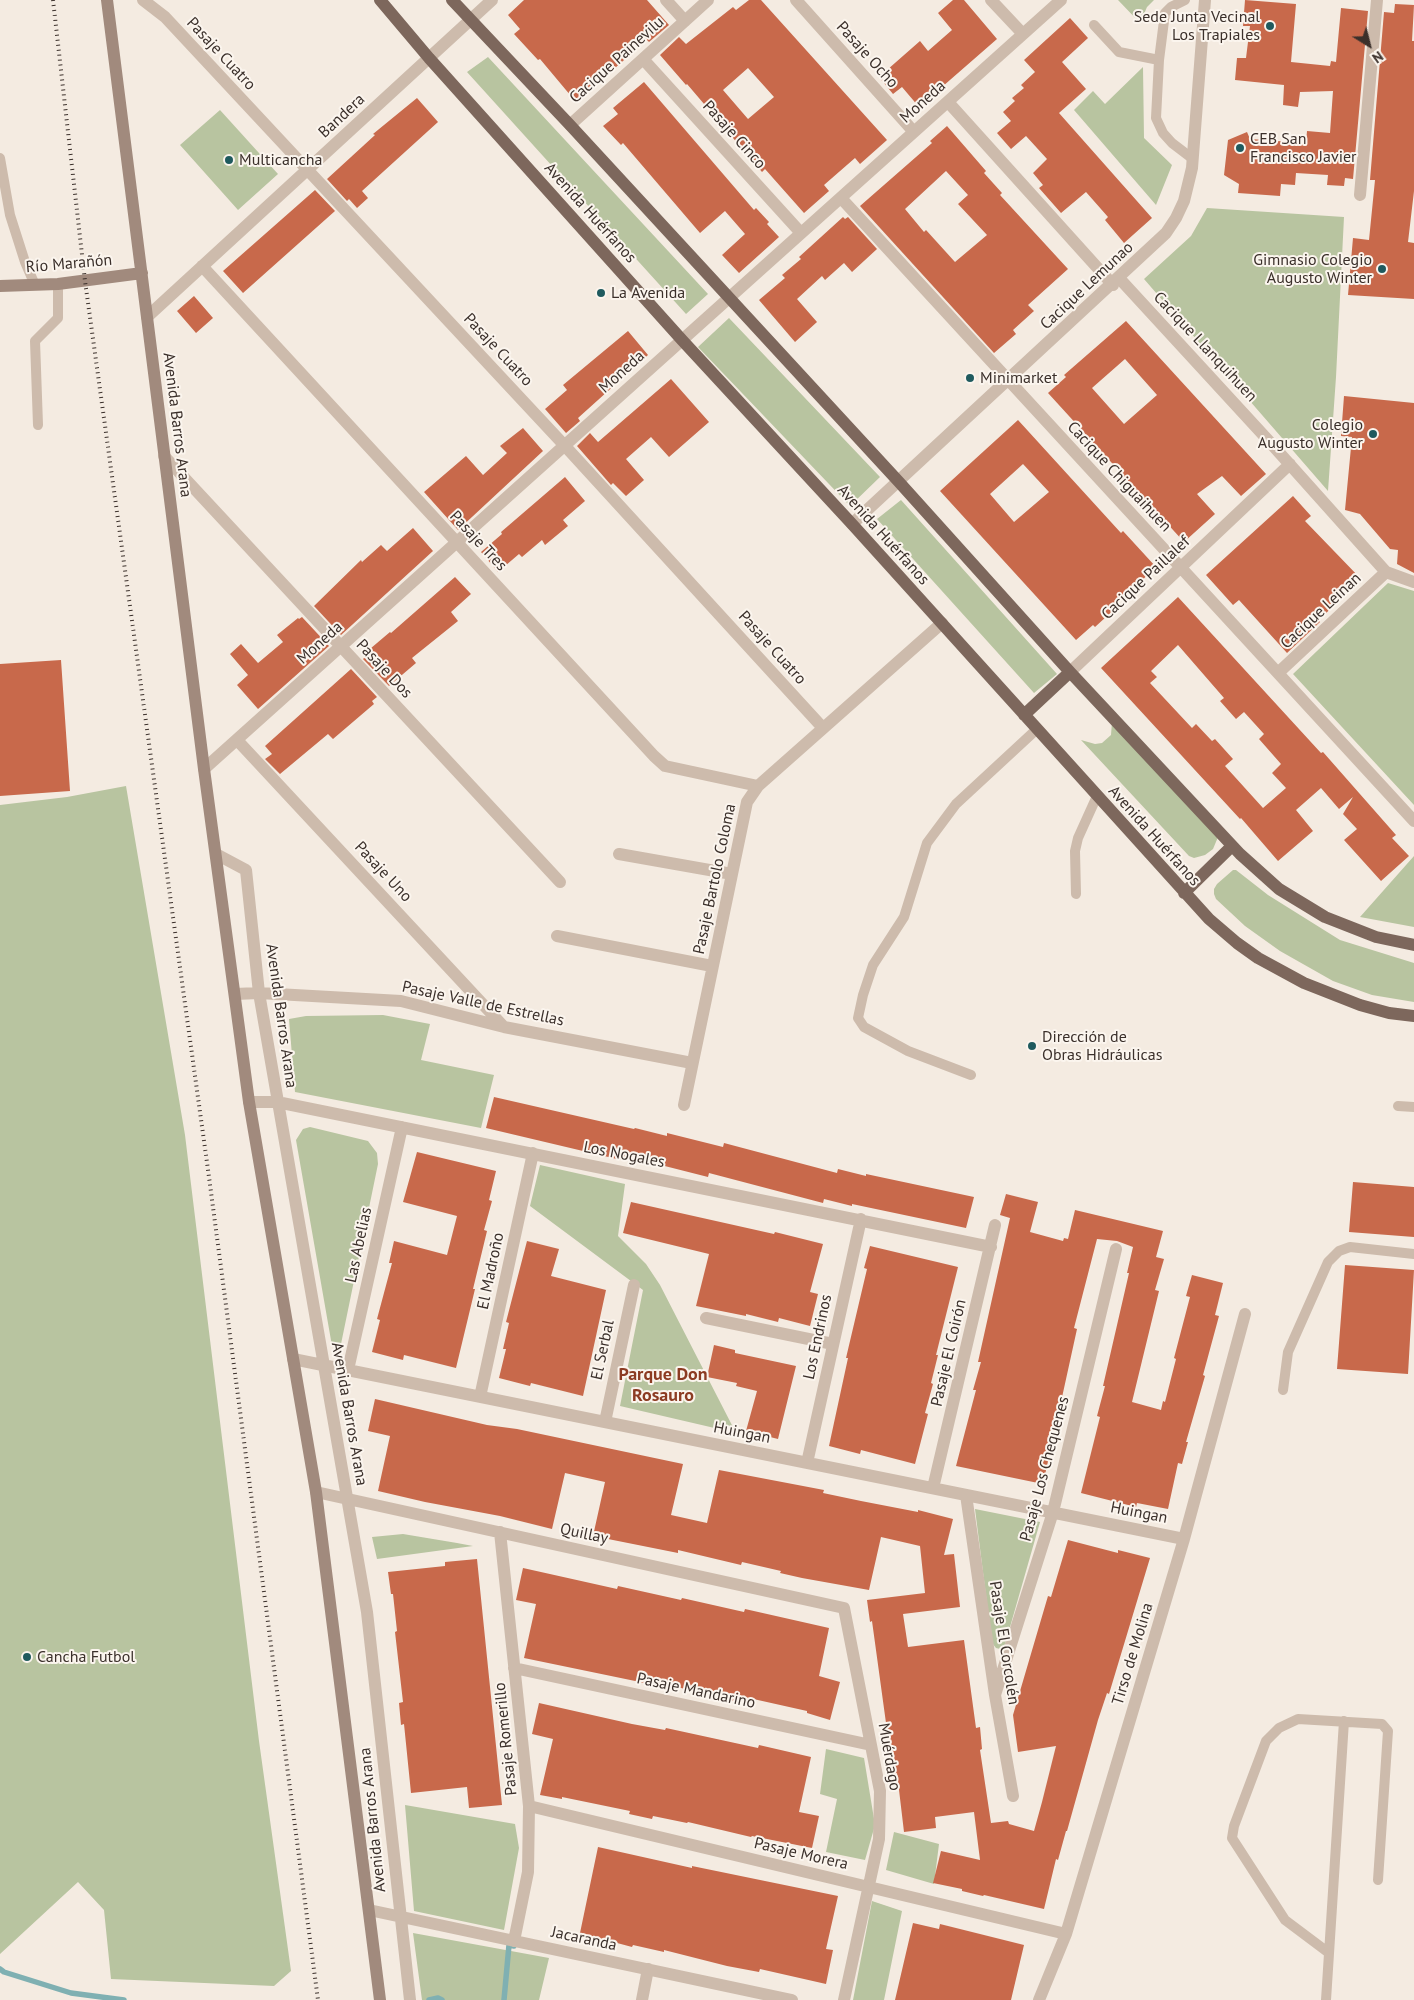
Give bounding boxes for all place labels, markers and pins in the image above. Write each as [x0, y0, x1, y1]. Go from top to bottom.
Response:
place label: Sede Junta Vecinal Los Trapiales [1134, 7, 1260, 45]
marker: Sede Junta Vecinal Los Trapiales [1264, 20, 1276, 32]
place label: CEB San Francisco Javier [1250, 129, 1356, 167]
marker: CEB San Francisco Javier [1234, 142, 1246, 154]
place label: Multicancha [239, 150, 322, 170]
marker: Multicancha [223, 154, 235, 166]
place label: Gimnasio Colegio Augusto Winter [1253, 250, 1372, 288]
marker: Gimnasio Colegio Augusto Winter [1376, 263, 1388, 275]
place label: La Avenida [611, 283, 685, 303]
marker: La Avenida [595, 287, 607, 299]
place label: Minimarket [980, 368, 1057, 388]
marker: Minimarket [964, 372, 976, 384]
place label: Colegio Augusto Winter [1258, 415, 1363, 453]
marker: Colegio Augusto Winter [1367, 428, 1379, 440]
place label: Dirección de Obras Hidráulicas [1042, 1027, 1162, 1065]
marker: Dirección de Obras Hidráulicas [1026, 1040, 1038, 1052]
place label: Cancha Futbol [37, 1647, 135, 1667]
marker: Cancha Futbol [21, 1651, 33, 1663]

